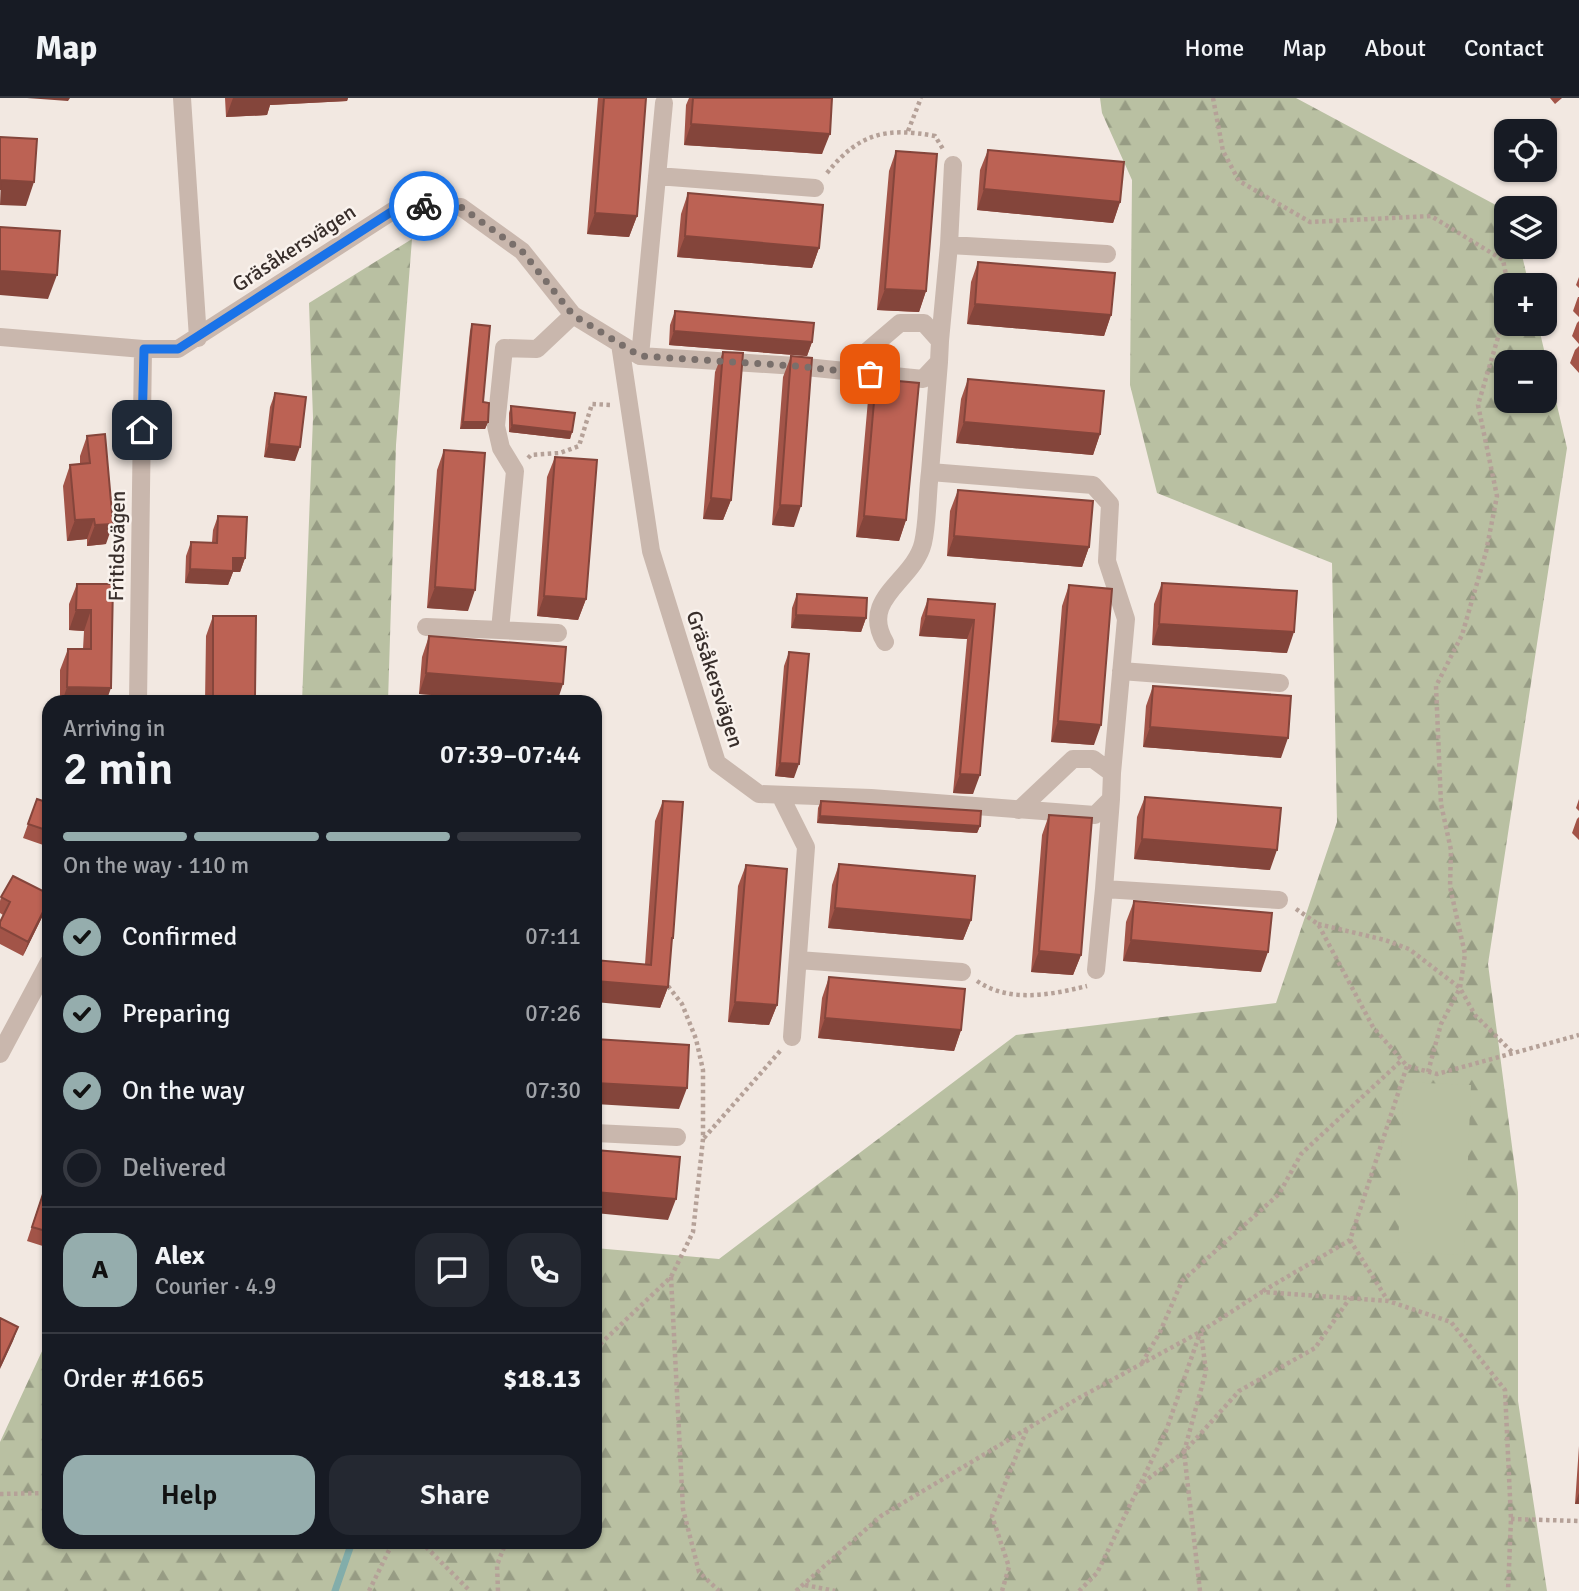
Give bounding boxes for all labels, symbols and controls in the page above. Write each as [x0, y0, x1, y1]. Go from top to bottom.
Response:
text: Map [35, 28, 97, 69]
text: Home [1184, 33, 1244, 63]
text: Map [1282, 33, 1327, 63]
text: About [1365, 33, 1426, 63]
text: Contact [1464, 33, 1544, 63]
map controls [1494, 119, 1557, 413]
button: locate [1494, 119, 1557, 182]
courier [389, 171, 459, 241]
icon: bike [405, 187, 443, 225]
button: layers [1494, 196, 1557, 259]
street label: Gräsåkersvägen [227, 198, 361, 298]
button: + [1494, 273, 1557, 336]
pin [840, 344, 900, 404]
button: − [1494, 350, 1557, 413]
icon: bag [851, 355, 889, 393]
pin [112, 400, 172, 460]
icon: home [123, 411, 161, 449]
street label: Fritidsvägen [103, 490, 131, 602]
street label: Gräsåkersvägen [681, 607, 749, 751]
text: Arriving in [63, 714, 165, 743]
text: 07:39–07:44 [440, 739, 581, 771]
text: 2 min [63, 741, 173, 797]
text: On the way · 110 m [63, 851, 249, 880]
icon: check [63, 918, 101, 956]
text: Confirmed [122, 921, 237, 953]
text: 07:11 [525, 922, 581, 951]
icon: check [63, 995, 101, 1033]
text: Preparing [122, 998, 230, 1030]
text: 07:26 [525, 999, 581, 1028]
icon: check [63, 1072, 101, 1110]
text: On the way [122, 1075, 245, 1107]
text: 07:30 [525, 1076, 581, 1105]
text: Delivered [122, 1152, 227, 1184]
button: chat [415, 1233, 489, 1307]
button: phone [507, 1233, 581, 1307]
text: Alex [155, 1240, 205, 1272]
text: A [92, 1254, 108, 1286]
text: Courier · 4.9 [155, 1272, 276, 1301]
text: Order #1665 [63, 1363, 204, 1395]
text: $18.13 [503, 1363, 581, 1395]
button: Help [63, 1455, 315, 1535]
button: Share [329, 1455, 581, 1535]

